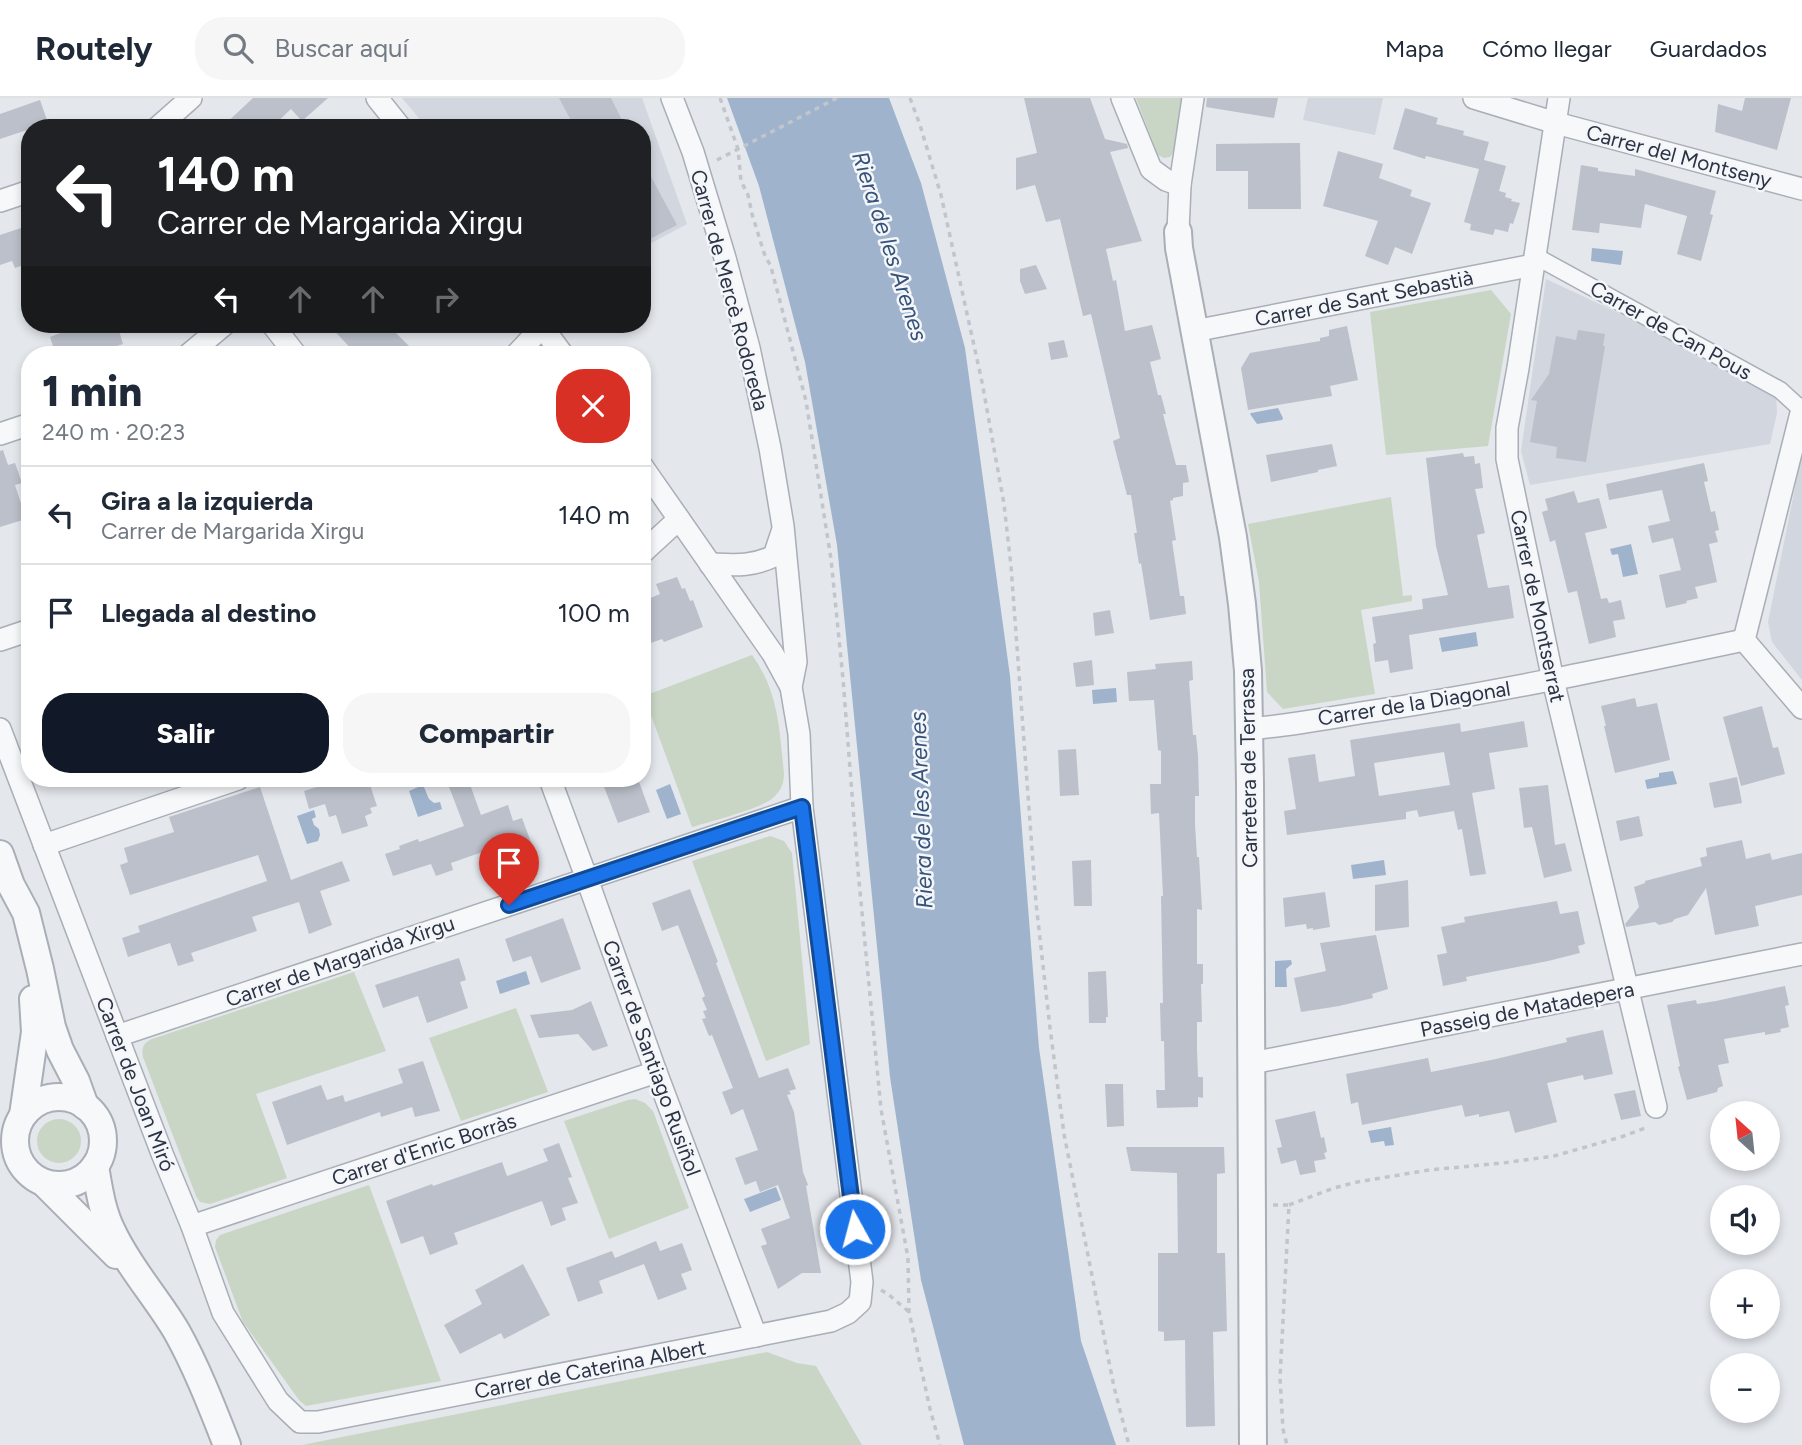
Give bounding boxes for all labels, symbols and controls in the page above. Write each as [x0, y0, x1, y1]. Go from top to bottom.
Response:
search box [195, 17, 685, 80]
text: Routely [35, 29, 153, 68]
icon: search [219, 29, 257, 67]
text: Buscar aquí [275, 32, 408, 64]
text: Mapa [1385, 34, 1444, 63]
text: Cómo llegar [1482, 34, 1612, 63]
text: Guardados [1650, 34, 1767, 63]
street label: Carrer del Montseny [1584, 119, 1774, 193]
text: 140 m [157, 144, 295, 203]
icon: left [42, 147, 133, 238]
water label: Riera de les Arenes [846, 148, 934, 344]
street label: Carrer de Mercè Rodoreda [686, 167, 774, 413]
text: Carrer de Margarida Xirgu [157, 204, 523, 242]
street label: Carrer de Sant Sebastià [1253, 265, 1475, 331]
street label: Carrer de Can Pous [1586, 275, 1756, 385]
icon: left [208, 280, 246, 318]
icon: ahead [281, 280, 319, 318]
icon: ahead [354, 280, 392, 318]
icon: right [427, 280, 465, 318]
text: 1 min [42, 366, 142, 417]
button: close [556, 369, 630, 443]
text: 240 m · 20:23 [42, 418, 185, 446]
text: Gira a la izquierda [101, 485, 313, 517]
icon: left [42, 496, 80, 534]
text: 140 m [558, 499, 630, 531]
street label: Carrer de Montserrat [1505, 507, 1571, 705]
text: Carrer de Margarida Xirgu [101, 517, 364, 545]
icon: arrive [42, 594, 80, 632]
text: Llegada al destino [101, 597, 316, 629]
text: 100 m [557, 597, 630, 629]
street label: Carretera de Terrassa [1234, 668, 1262, 868]
street label: Carrer de la Diagonal [1316, 675, 1512, 731]
button: Salir [42, 693, 329, 773]
button: Compartir [343, 693, 630, 773]
water label: Riera de les Arenes [904, 711, 938, 909]
pin [479, 833, 539, 905]
icon: arrive [490, 844, 528, 882]
street label: Carrer de Margarida Xirgu [222, 910, 458, 1012]
street label: Carrer de Santiago Rusiñol [598, 937, 706, 1179]
street label: Passeig de Matadepera [1418, 976, 1636, 1042]
street label: Carrer de Joan Miró [91, 993, 181, 1175]
north arrow [1710, 1101, 1780, 1171]
map controls [1710, 1101, 1780, 1423]
street label: Carrer d'Enric Borràs [329, 1107, 519, 1191]
button: sound [1710, 1185, 1780, 1255]
position arrow [818, 1192, 892, 1266]
button: + [1710, 1269, 1780, 1339]
street label: Carrer de Caterina Albert [472, 1334, 708, 1404]
button: − [1710, 1353, 1780, 1423]

